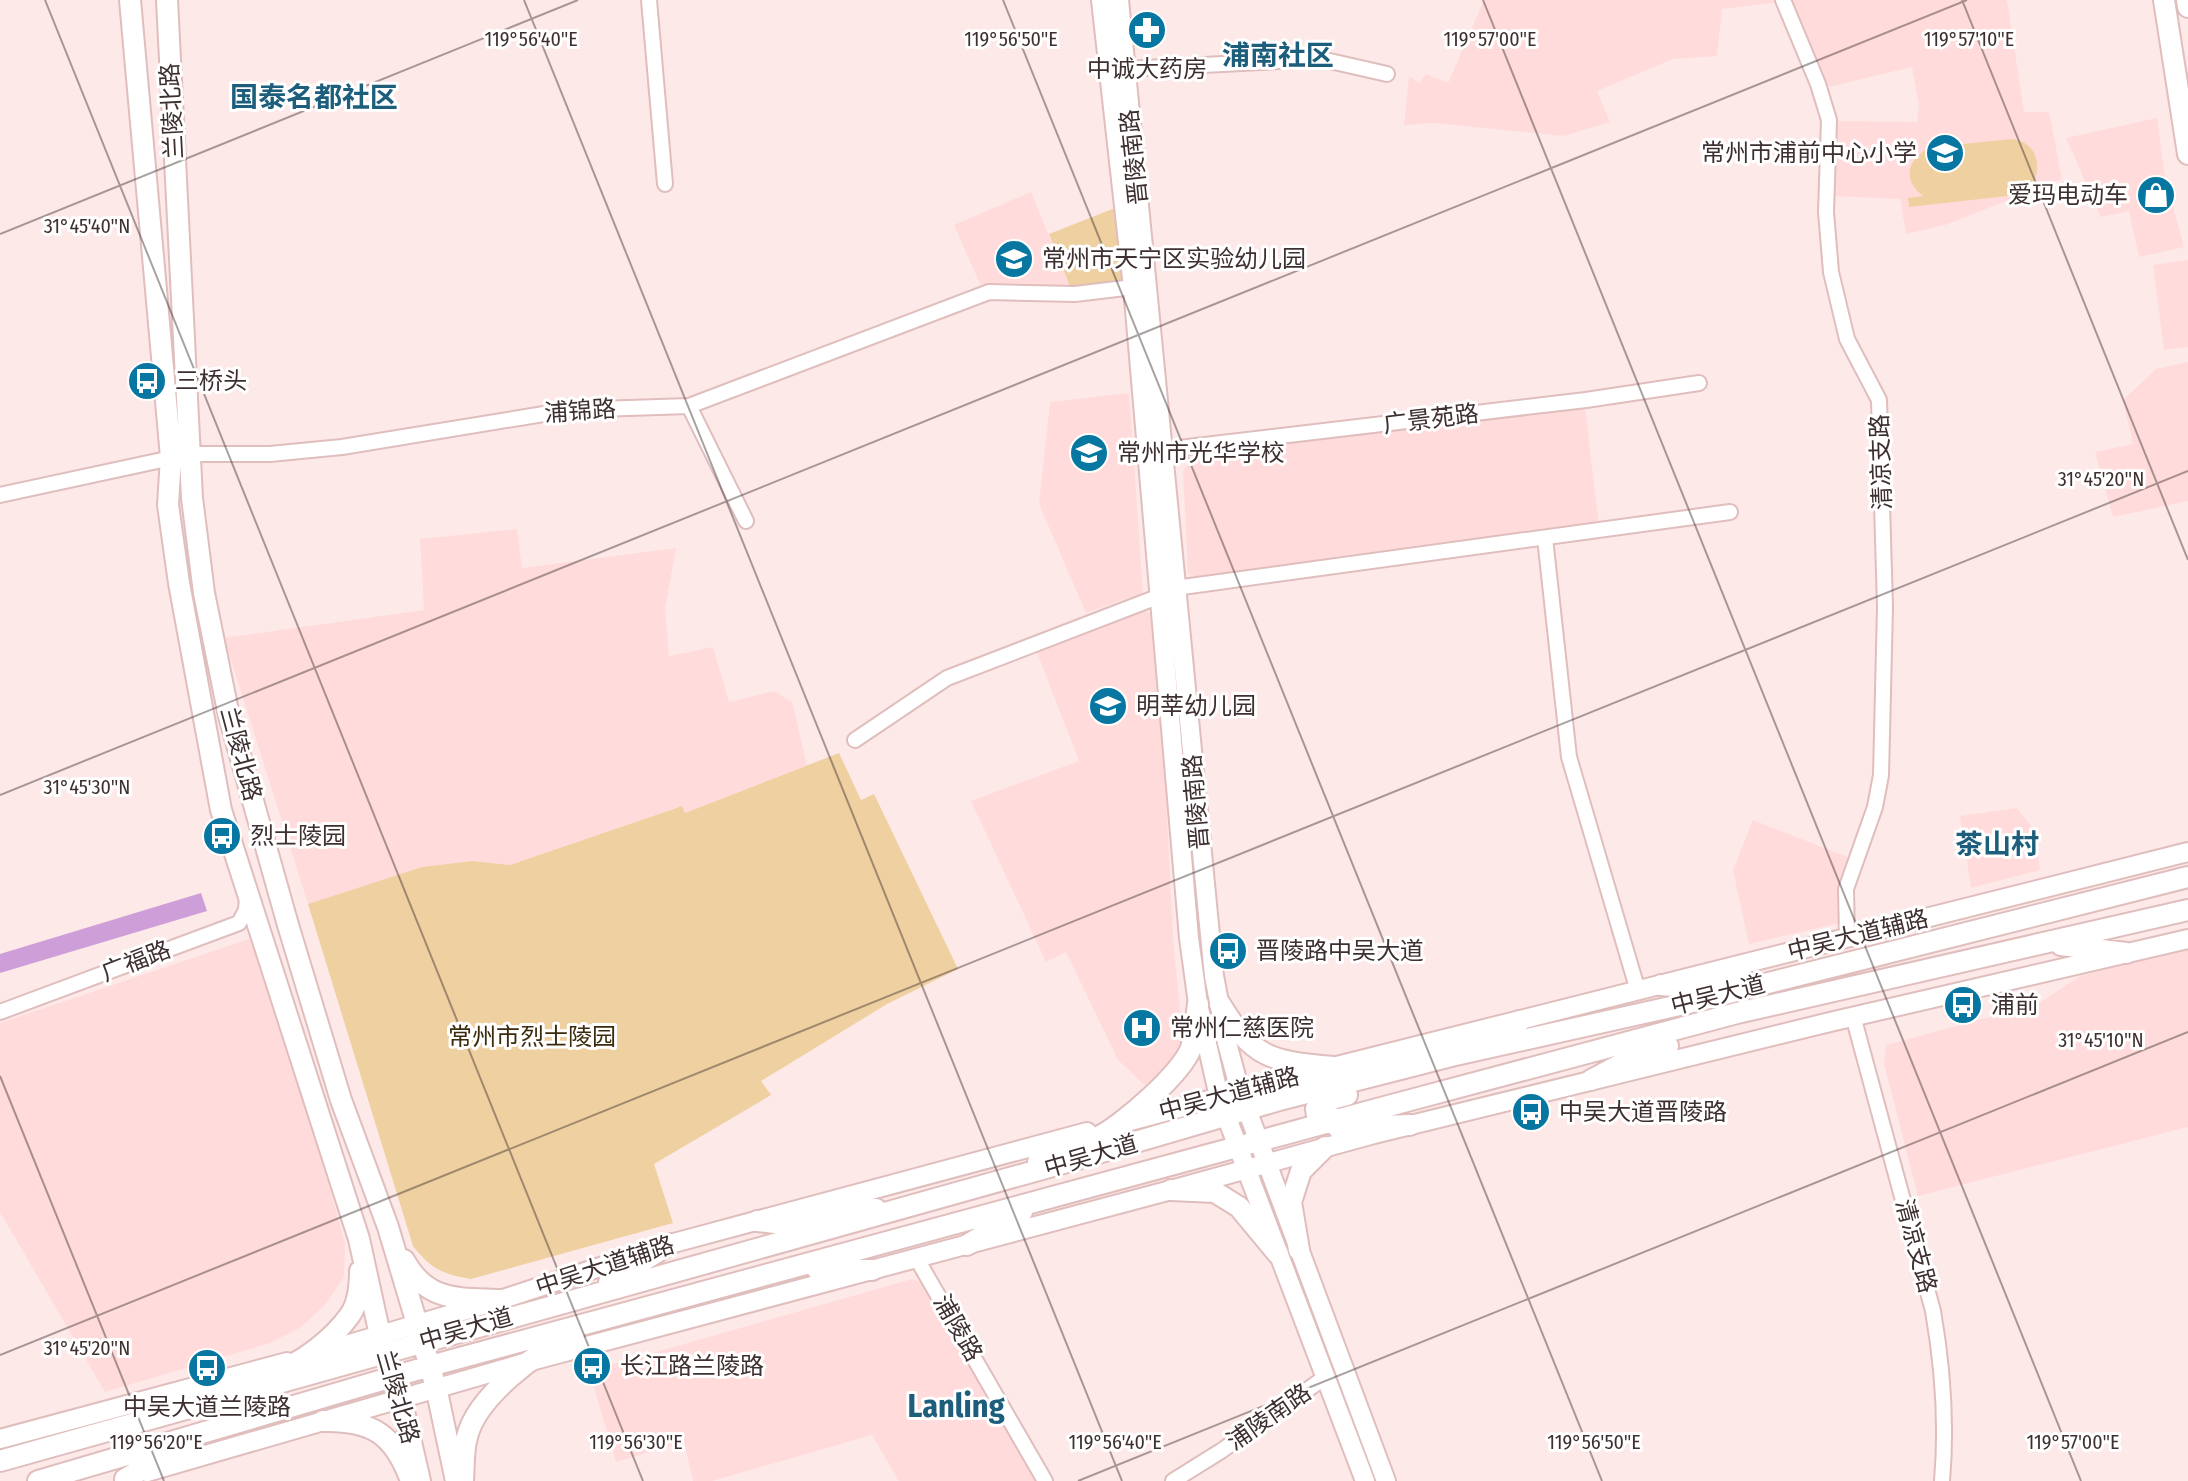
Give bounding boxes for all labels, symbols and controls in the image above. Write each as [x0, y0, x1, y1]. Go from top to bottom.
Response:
pharmacy icon: 中诚大药房 [1126, 9, 1168, 51]
text: 119°56'40"E [484, 27, 578, 51]
text: 119°56'50"E [964, 27, 1058, 51]
text: 119°57'00"E [1444, 27, 1536, 51]
text: 119°57'10"E [1924, 27, 2014, 51]
district label: 浦南社区 [1222, 39, 1334, 72]
place label: 中诚大药房 [1087, 55, 1207, 83]
street label: 兰陵北路 [156, 62, 188, 160]
district label: 国泰名都社区 [230, 81, 398, 114]
street label: 晋陵南路 [1115, 108, 1153, 206]
school or university icon: 常州市浦前中心小学 [1924, 132, 1966, 174]
place label: 常州市浦前中心小学 [1701, 139, 1917, 167]
shop icon: 爱玛电动车 [2135, 174, 2177, 216]
place label: 爱玛电动车 [2008, 181, 2128, 209]
text: 31°45'40"N [44, 214, 130, 238]
school or university icon: 常州市天宁区实验幼儿园 [993, 238, 1035, 280]
place label: 常州市天宁区实验幼儿园 [1042, 245, 1306, 273]
bus stop icon: 三桥头 [126, 360, 168, 402]
place label: 三桥头 [175, 367, 247, 395]
street label: 浦锦路 [543, 395, 617, 427]
street label: 广景苑路 [1382, 399, 1480, 439]
street label: 清凉支路 [1865, 414, 1897, 510]
school or university icon: 常州市光华学校 [1068, 432, 1110, 474]
place label: 常州市光华学校 [1117, 439, 1285, 467]
text: 31°45'20"N [2058, 467, 2144, 491]
school or university icon: 明莘幼儿园 [1087, 685, 1129, 727]
place label: 明莘幼儿园 [1136, 692, 1256, 720]
street label: 兰陵北路 [215, 704, 267, 804]
street label: 晋陵南路 [1178, 753, 1214, 851]
text: 31°45'30"N [44, 775, 130, 799]
bus stop icon: 烈士陵园 [201, 815, 243, 857]
place label: 烈士陵园 [250, 822, 346, 850]
district label: 茶山村 [1955, 828, 2039, 861]
street label: 中吴大道辅路 [1785, 904, 1931, 966]
bus stop icon: 晋陵路中吴大道 [1207, 930, 1249, 972]
street label: 广福路 [97, 935, 175, 987]
place label: 晋陵路中吴大道 [1256, 937, 1424, 965]
street label: 中吴大道 [1668, 970, 1768, 1020]
bus stop icon: 浦前 [1942, 984, 1984, 1026]
place label: 浦前 [1991, 991, 2039, 1019]
hospital icon: 常州仁慈医院 [1121, 1007, 1163, 1049]
place label: 常州仁慈医院 [1170, 1014, 1314, 1042]
park label: 常州市烈士陵园 [448, 1023, 616, 1051]
text: 31°45'10"N [2058, 1028, 2144, 1052]
street label: 中吴大道辅路 [1156, 1062, 1302, 1126]
bus stop icon: 中吴大道晋陵路 [1510, 1091, 1552, 1133]
place label: 中吴大道晋陵路 [1559, 1098, 1727, 1126]
street label: 中吴大道 [1041, 1129, 1141, 1183]
street label: 清凉支路 [1890, 1196, 1942, 1296]
street label: 中吴大道辅路 [532, 1230, 678, 1302]
street label: 浦陵路 [928, 1290, 988, 1366]
street label: 中吴大道 [416, 1302, 516, 1356]
text: 31°45'20"N [44, 1336, 130, 1360]
bus stop icon: 长江路兰陵路 [571, 1345, 613, 1387]
bus stop icon: 中吴大道兰陵路 [186, 1347, 228, 1389]
street label: 兰陵北路 [371, 1347, 425, 1447]
place label: 长江路兰陵路 [620, 1352, 764, 1380]
street label: 浦陵南路 [1222, 1378, 1316, 1456]
district label: Lanling [907, 1387, 1005, 1425]
place label: 中吴大道兰陵路 [123, 1393, 291, 1421]
text: 119°56'20"E [109, 1430, 203, 1454]
text: 119°56'30"E [589, 1430, 683, 1454]
text: 119°56'40"E [1068, 1430, 1162, 1454]
text: 119°56'50"E [1547, 1430, 1641, 1454]
text: 119°57'00"E [2027, 1430, 2119, 1454]

